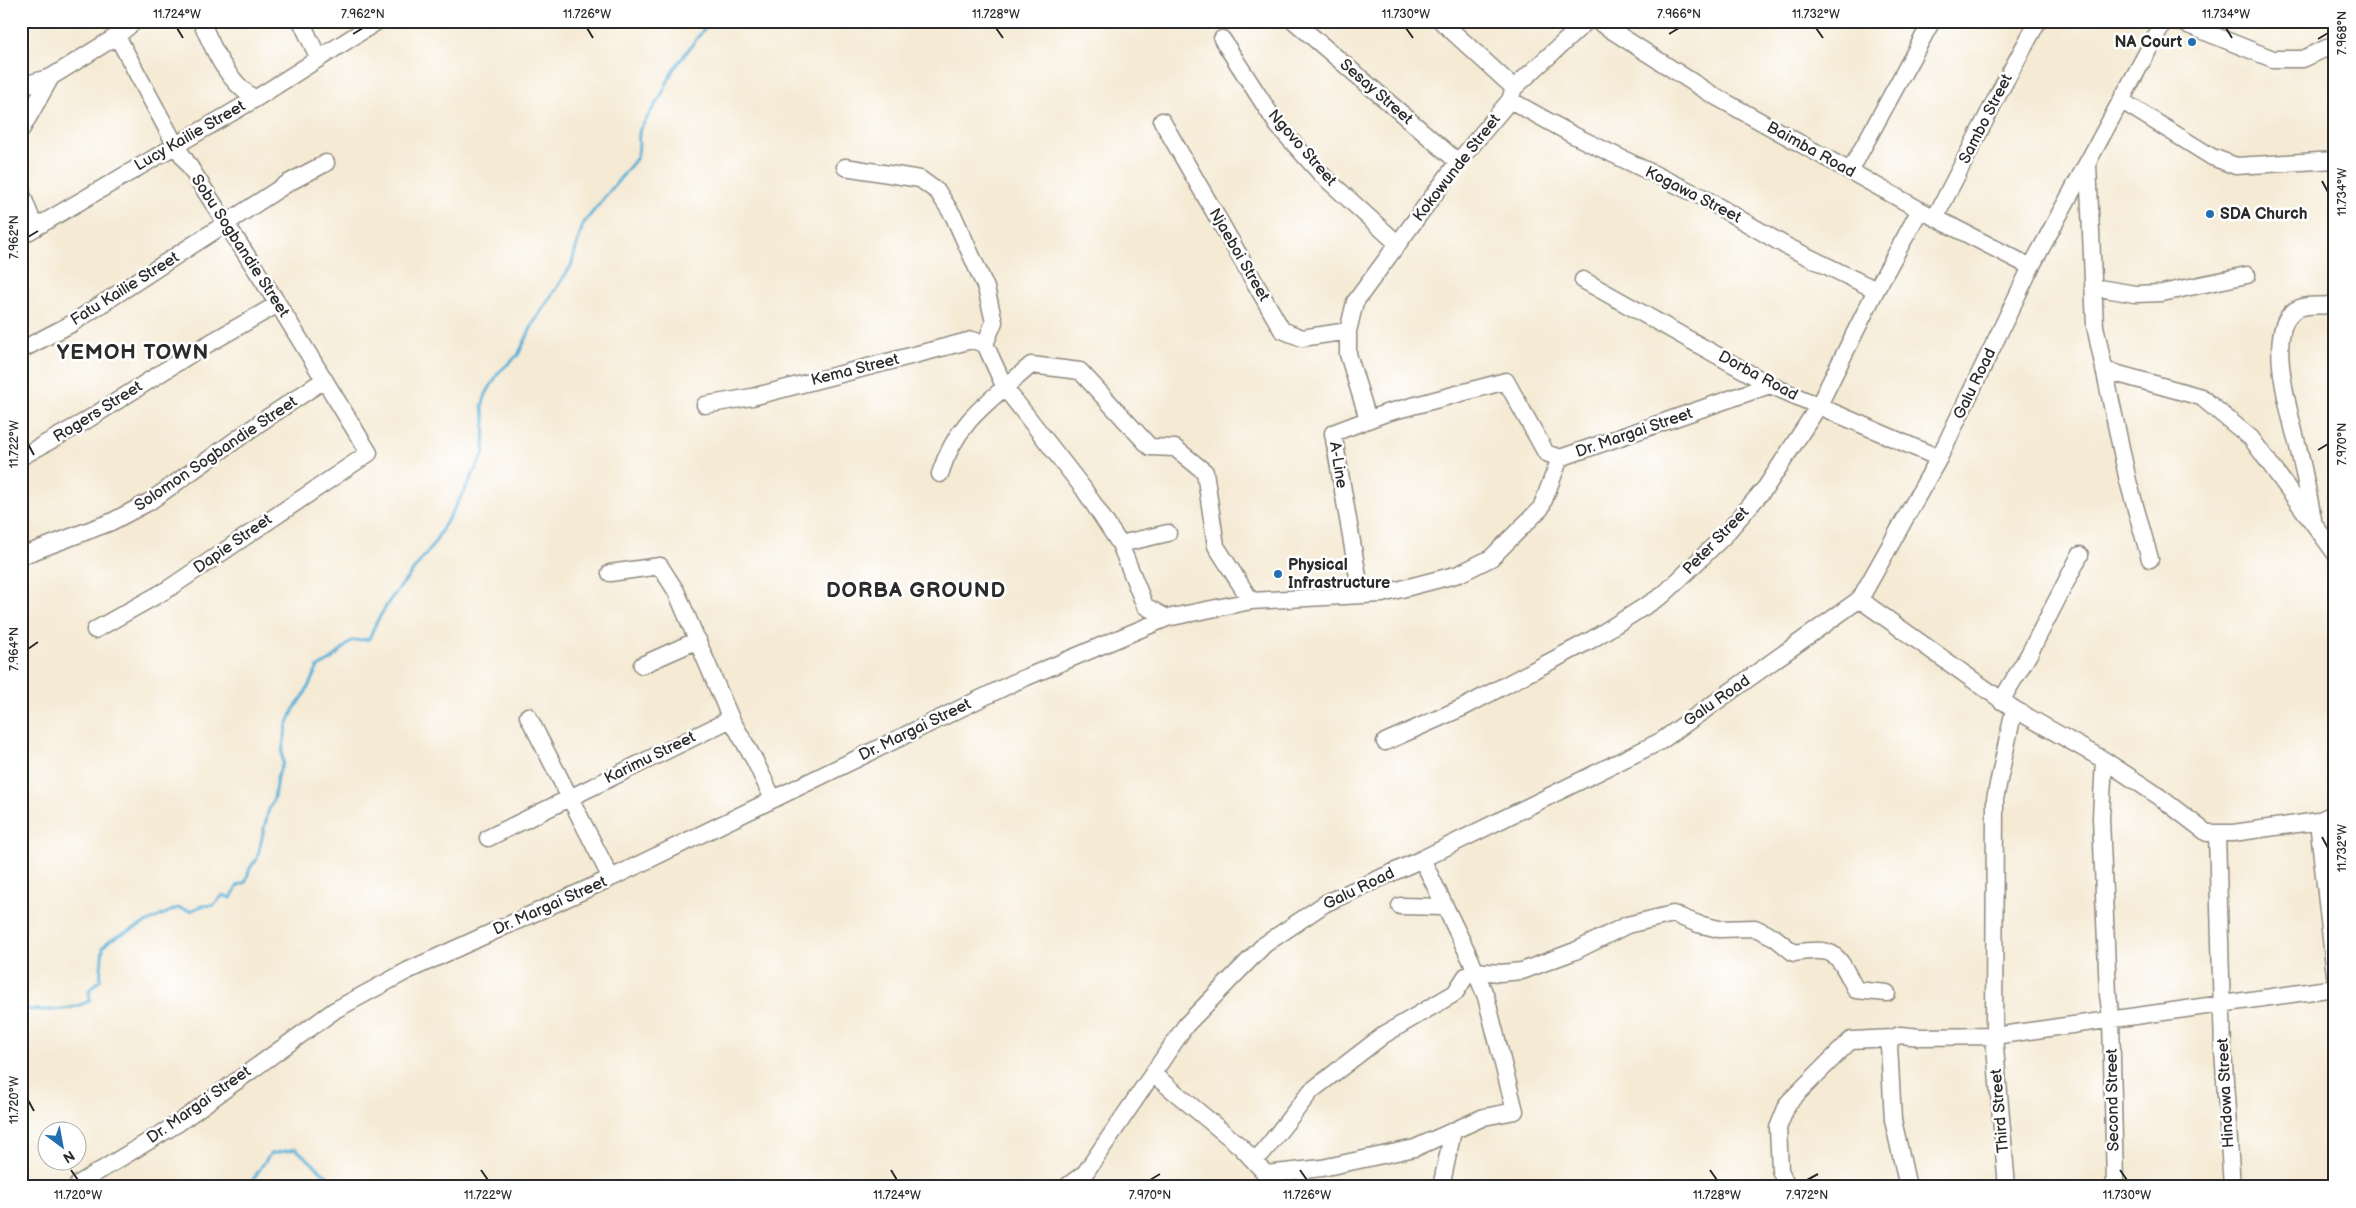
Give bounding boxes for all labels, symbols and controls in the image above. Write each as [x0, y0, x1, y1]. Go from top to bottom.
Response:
text: 11.724°W [153, 7, 201, 22]
text: 7.962°N [341, 7, 385, 22]
text: 11.726°W [563, 7, 611, 22]
text: 11.728°W [972, 7, 1020, 22]
text: 11.730°W [1382, 7, 1430, 22]
text: 7.966°N [1657, 7, 1701, 22]
text: 11.732°W [1792, 7, 1840, 22]
text: 11.734°W [2202, 7, 2250, 22]
text: 7.968°N [2335, 11, 2350, 55]
place label: NA Court [2114, 33, 2183, 52]
marker: NA Court [2186, 36, 2198, 48]
street label: Sesay Street [1336, 55, 1416, 129]
street label: Sambo Street [1955, 71, 2017, 167]
street label: Lucy Kailie Street [131, 97, 249, 175]
street label: Ngovo Street [1264, 106, 1340, 190]
street label: Kokowunde Street [1409, 110, 1505, 225]
street label: Baimba Road [1763, 118, 1859, 182]
street label: Kogawa Street [1642, 163, 1744, 227]
text: 11.734°W [2335, 168, 2350, 216]
street label: Sobu Sogbandie Street [187, 171, 293, 321]
street label: Njaeboi Street [1205, 205, 1273, 305]
place label: SDA Church [2220, 205, 2307, 224]
marker: SDA Church [2204, 208, 2216, 220]
text: 7.962°N [7, 215, 22, 259]
street label: Fatu Kailie Street [67, 248, 183, 330]
district label: YEMOH TOWN [57, 340, 209, 365]
street label: Galu Road [1950, 345, 2000, 423]
street label: Dorba Road [1715, 347, 1801, 405]
street label: Kema Street [809, 350, 901, 390]
street label: Rogers Street [50, 377, 146, 447]
street label: Solomon Sogbandie Street [131, 392, 301, 516]
street label: Dr. Margai Street [1573, 404, 1695, 462]
text: 11.722°W [7, 420, 22, 468]
text: 7.970°N [2335, 423, 2350, 465]
street label: A-Line [1325, 440, 1351, 490]
street label: Peter Street [1679, 503, 1753, 579]
street label: Dapie Street [190, 510, 276, 578]
place label: Physical Infrastructure [1288, 556, 1390, 593]
marker: Physical Infrastructure [1272, 568, 1284, 580]
district label: DORBA GROUND [826, 578, 1006, 603]
text: 7.964°N [7, 627, 22, 671]
street label: Galu Road [1680, 671, 1754, 731]
street label: Dr. Margai Street [856, 695, 974, 765]
street label: Karimu Street [601, 728, 699, 788]
text: 11.732°W [2335, 824, 2350, 872]
street label: Galu Road [1320, 864, 1398, 914]
street label: Dr. Margai Street [490, 872, 610, 940]
street label: Hindowa Street [2214, 1037, 2238, 1149]
street label: Second Street [2103, 1048, 2123, 1152]
street label: Dr. Margai Street [143, 1062, 255, 1148]
street label: Third Street [1987, 1068, 2013, 1154]
text: 11.720°W [7, 1076, 22, 1124]
north arrow [38, 1120, 88, 1170]
text: N [60, 1147, 78, 1167]
text: 11.720°W [54, 1188, 102, 1203]
text: 11.722°W [464, 1188, 512, 1203]
text: 11.724°W [873, 1188, 921, 1203]
text: 7.970°N [1129, 1188, 1171, 1203]
text: 11.726°W [1283, 1188, 1331, 1203]
text: 11.728°W [1693, 1188, 1741, 1203]
text: 7.972°N [1786, 1188, 1828, 1203]
text: 11.730°W [2103, 1188, 2151, 1203]

